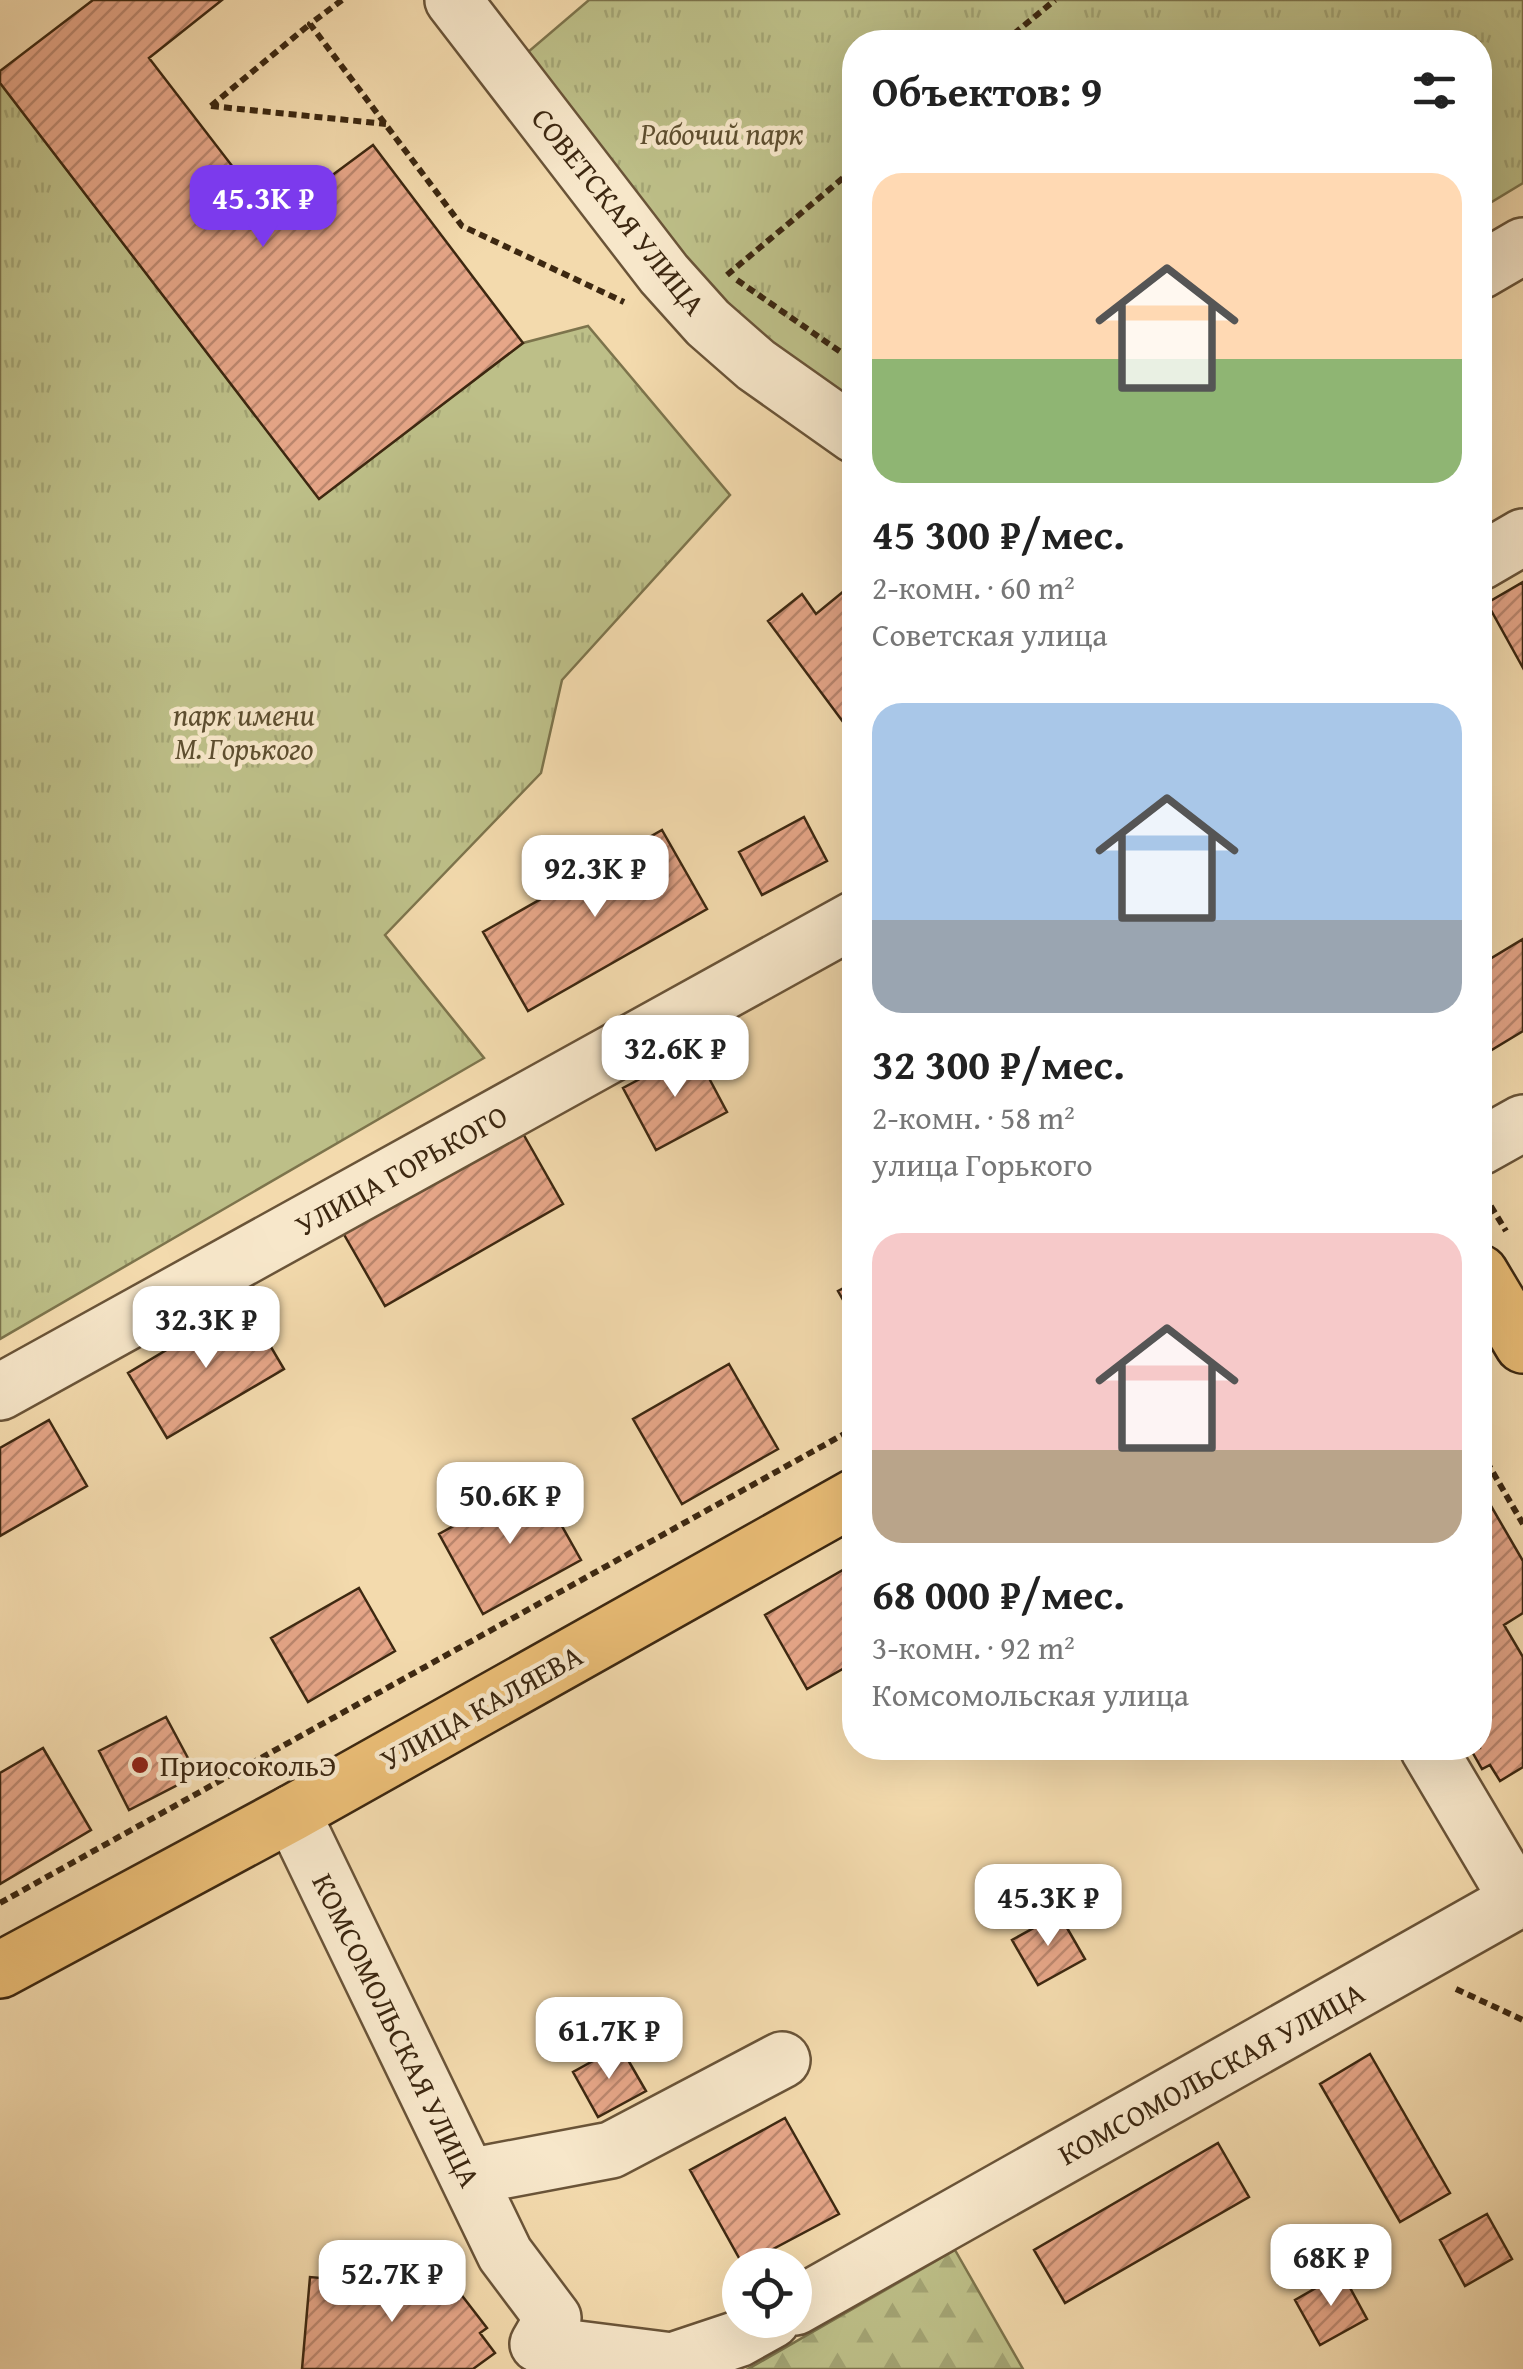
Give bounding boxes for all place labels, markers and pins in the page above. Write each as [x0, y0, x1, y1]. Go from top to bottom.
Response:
pin: 45.3K ₽ [171, 165, 355, 250]
pin: 92.3K ₽ [503, 835, 687, 920]
pin: 32.6K ₽ [583, 1015, 767, 1100]
pin: 32.3K ₽ [114, 1286, 298, 1371]
pin: 50.6K ₽ [418, 1462, 602, 1547]
place label: ПриосокольЭ [160, 1743, 336, 1787]
marker: ПриосокольЭ [129, 1754, 151, 1776]
pin: 45.3K ₽ [956, 1864, 1140, 1949]
pin: 61.7K ₽ [517, 1997, 701, 2082]
pin: 68K ₽ [1261, 2224, 1401, 2309]
pin: 52.7K ₽ [300, 2240, 484, 2325]

